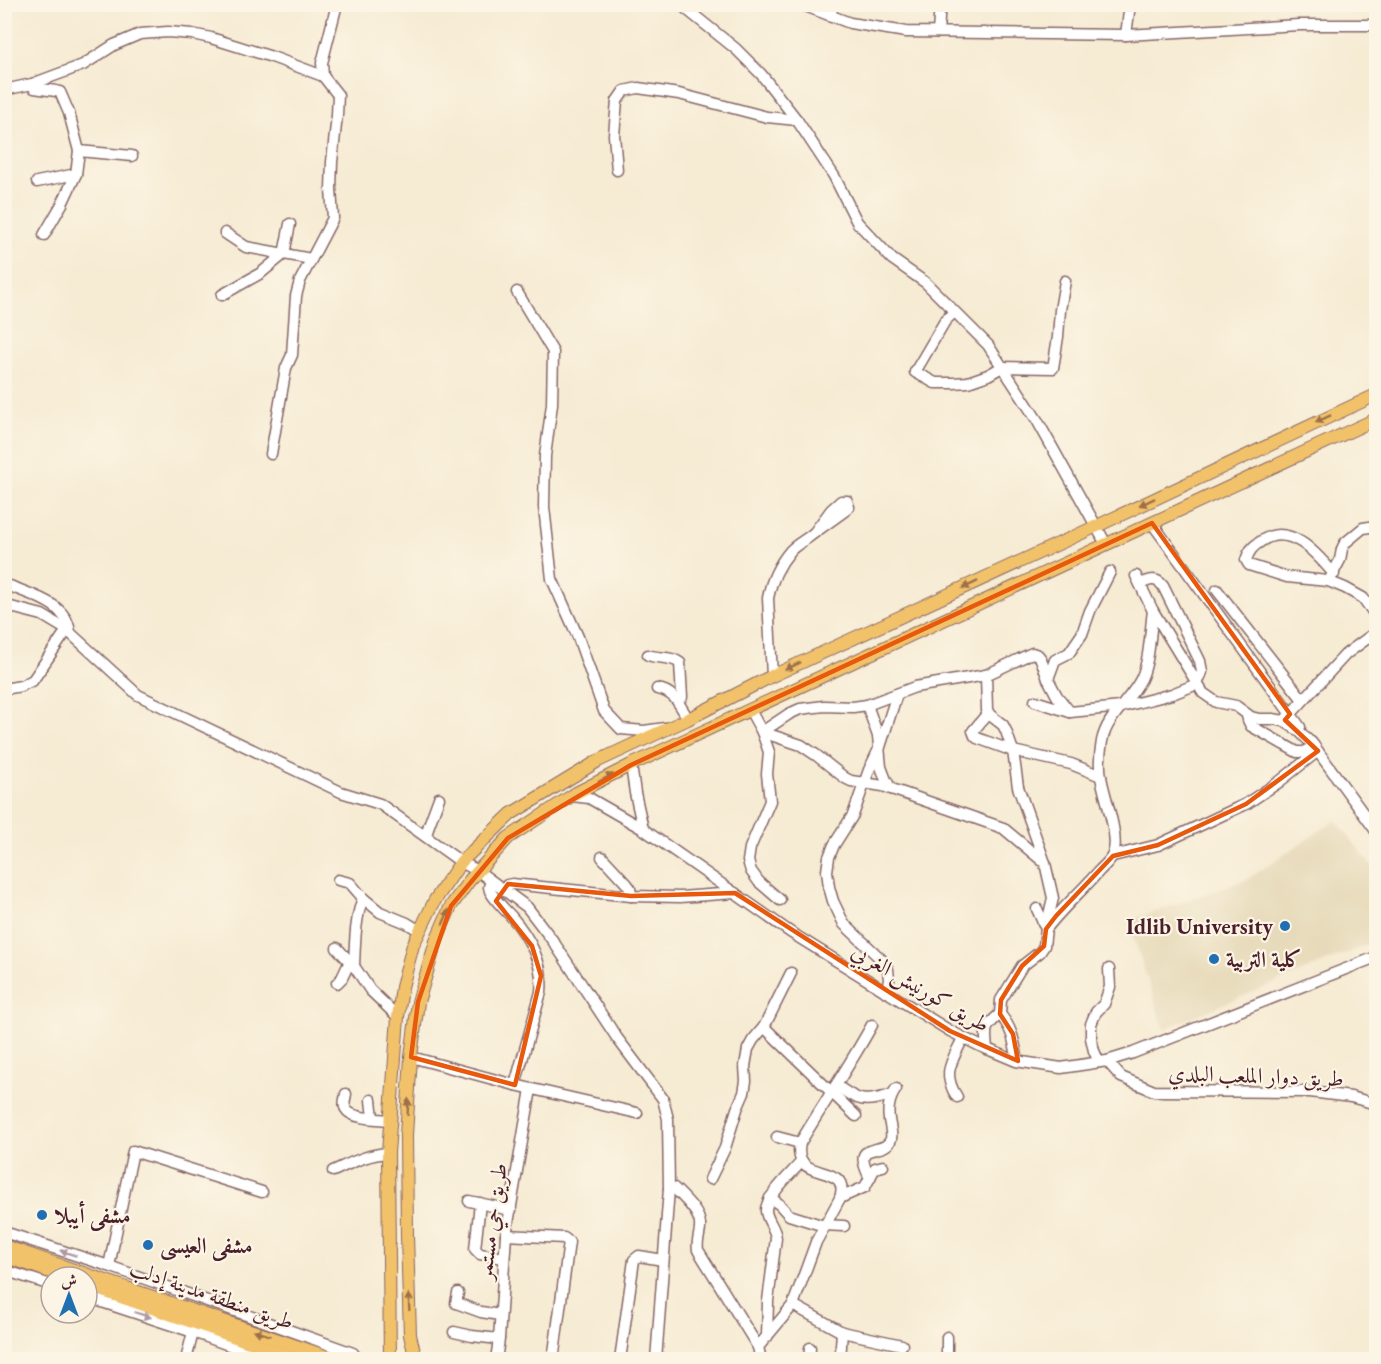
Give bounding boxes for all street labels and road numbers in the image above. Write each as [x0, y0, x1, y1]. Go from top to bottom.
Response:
street label: طريق كورنيش الغربي [844, 936, 995, 1042]
street label: طريق دوار الملعب البلدي [1168, 1058, 1344, 1096]
street label: طريق حي مستمر [469, 1161, 518, 1284]
street label: طريق منطقة مدينة إدلب [126, 1253, 298, 1336]

